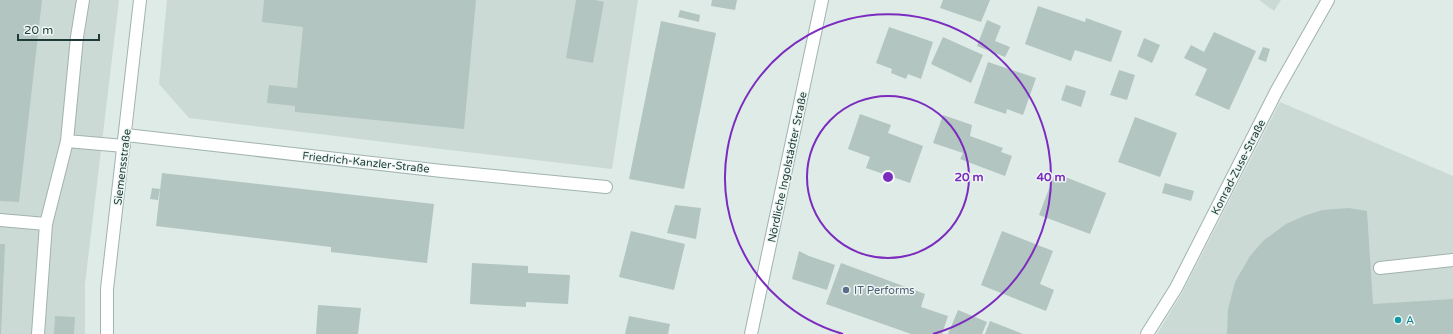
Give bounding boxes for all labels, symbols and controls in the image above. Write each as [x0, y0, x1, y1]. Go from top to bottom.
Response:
scale bar [18, 16, 99, 42]
text: 20 m [24, 23, 53, 37]
street label: Nördliche Ingolstädter Straße [765, 91, 810, 244]
street label: Konrad-Zuse-Straße [1209, 117, 1268, 217]
street label: Siemensstraße [111, 128, 134, 206]
street label: Friedrich-Kanzler-Straße [302, 149, 430, 176]
centre of rings [881, 170, 895, 184]
text: 20 m [954, 170, 984, 184]
text: 40 m [1036, 170, 1066, 184]
place label: IT Performs [854, 284, 915, 297]
marker: IT Performs [841, 285, 851, 295]
place label: A [1406, 314, 1414, 327]
marker: A [1393, 315, 1403, 325]

